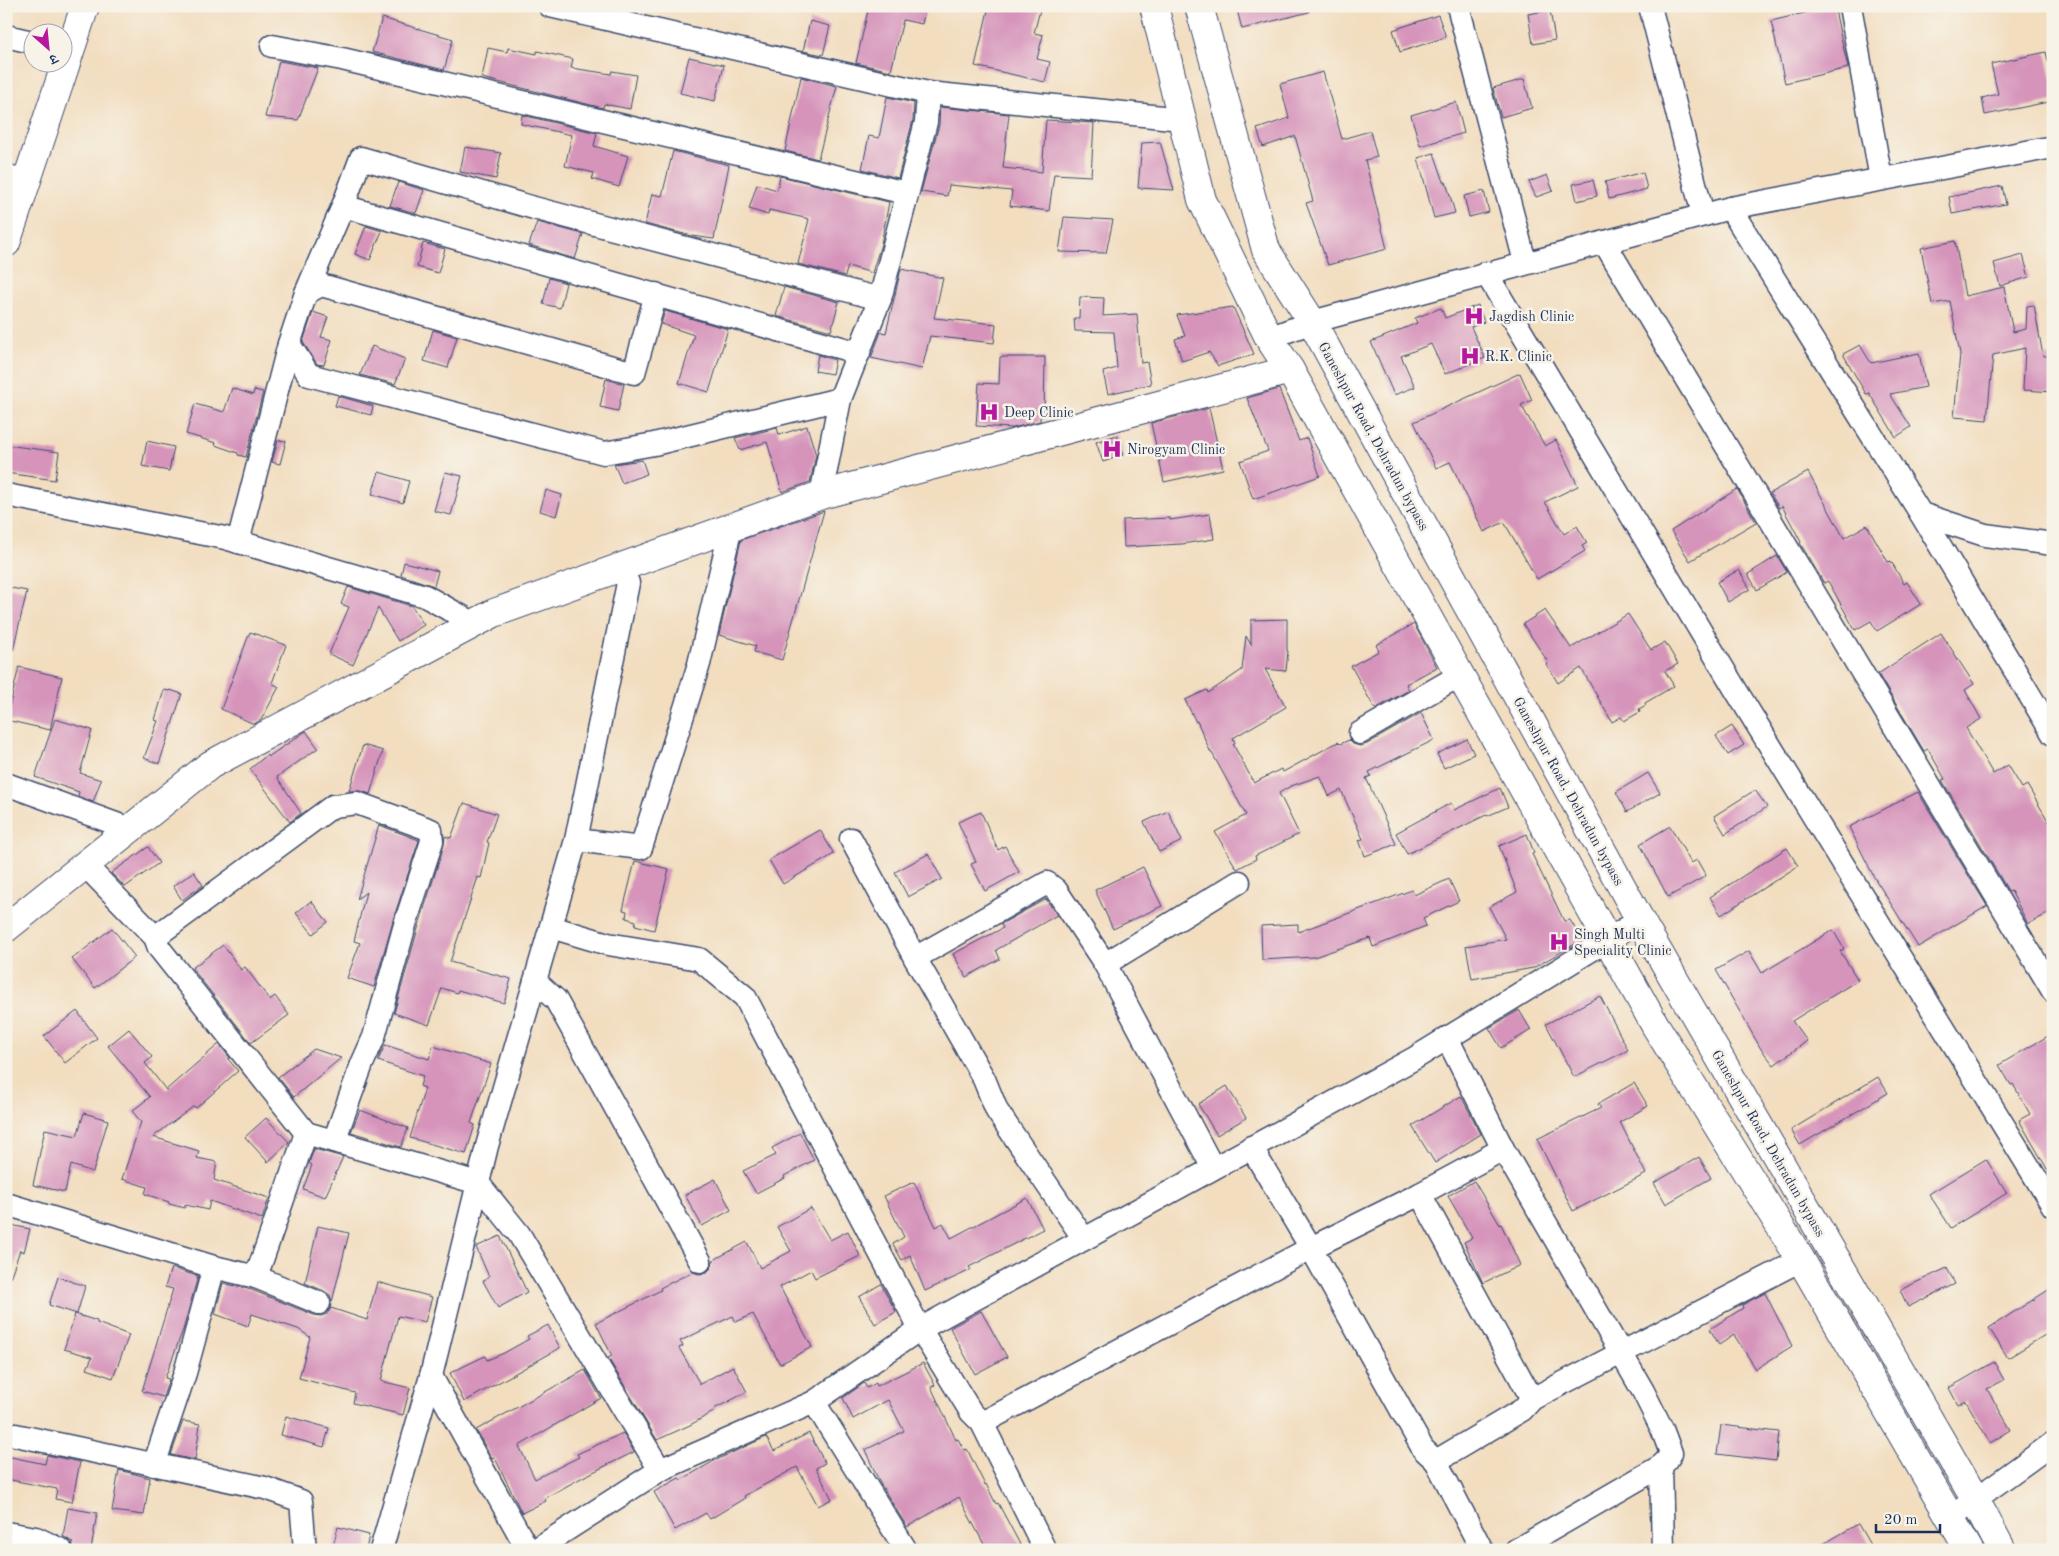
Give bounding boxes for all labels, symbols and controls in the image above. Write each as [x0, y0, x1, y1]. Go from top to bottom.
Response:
north arrow [22, 22, 72, 72]
text: उ [46, 50, 61, 67]
hospital icon: Jagdish Clinic [1463, 305, 1485, 327]
place label: Jagdish Clinic [1489, 310, 1574, 324]
street label: Ganeshpur Road, Dehradun bypass [1315, 340, 1431, 533]
hospital icon: R.K. Clinic [1459, 345, 1481, 367]
place label: R.K. Clinic [1485, 350, 1552, 364]
hospital icon: Deep Clinic [978, 401, 1000, 423]
place label: Deep Clinic [1004, 406, 1073, 420]
hospital icon: Nirogyam Clinic [1101, 438, 1123, 460]
place label: Nirogyam Clinic [1127, 443, 1225, 457]
street label: Ganeshpur Road, Dehradun bypass [1510, 695, 1626, 888]
place label: Singh Multi Speciality Clinic [1574, 928, 1671, 958]
hospital icon: Singh Multi Speciality Clinic [1548, 931, 1570, 953]
street label: Ganeshpur Road, Dehradun bypass [1709, 1048, 1827, 1239]
scale bar [1876, 1501, 1940, 1533]
text: 20 m [1884, 1513, 1918, 1528]

